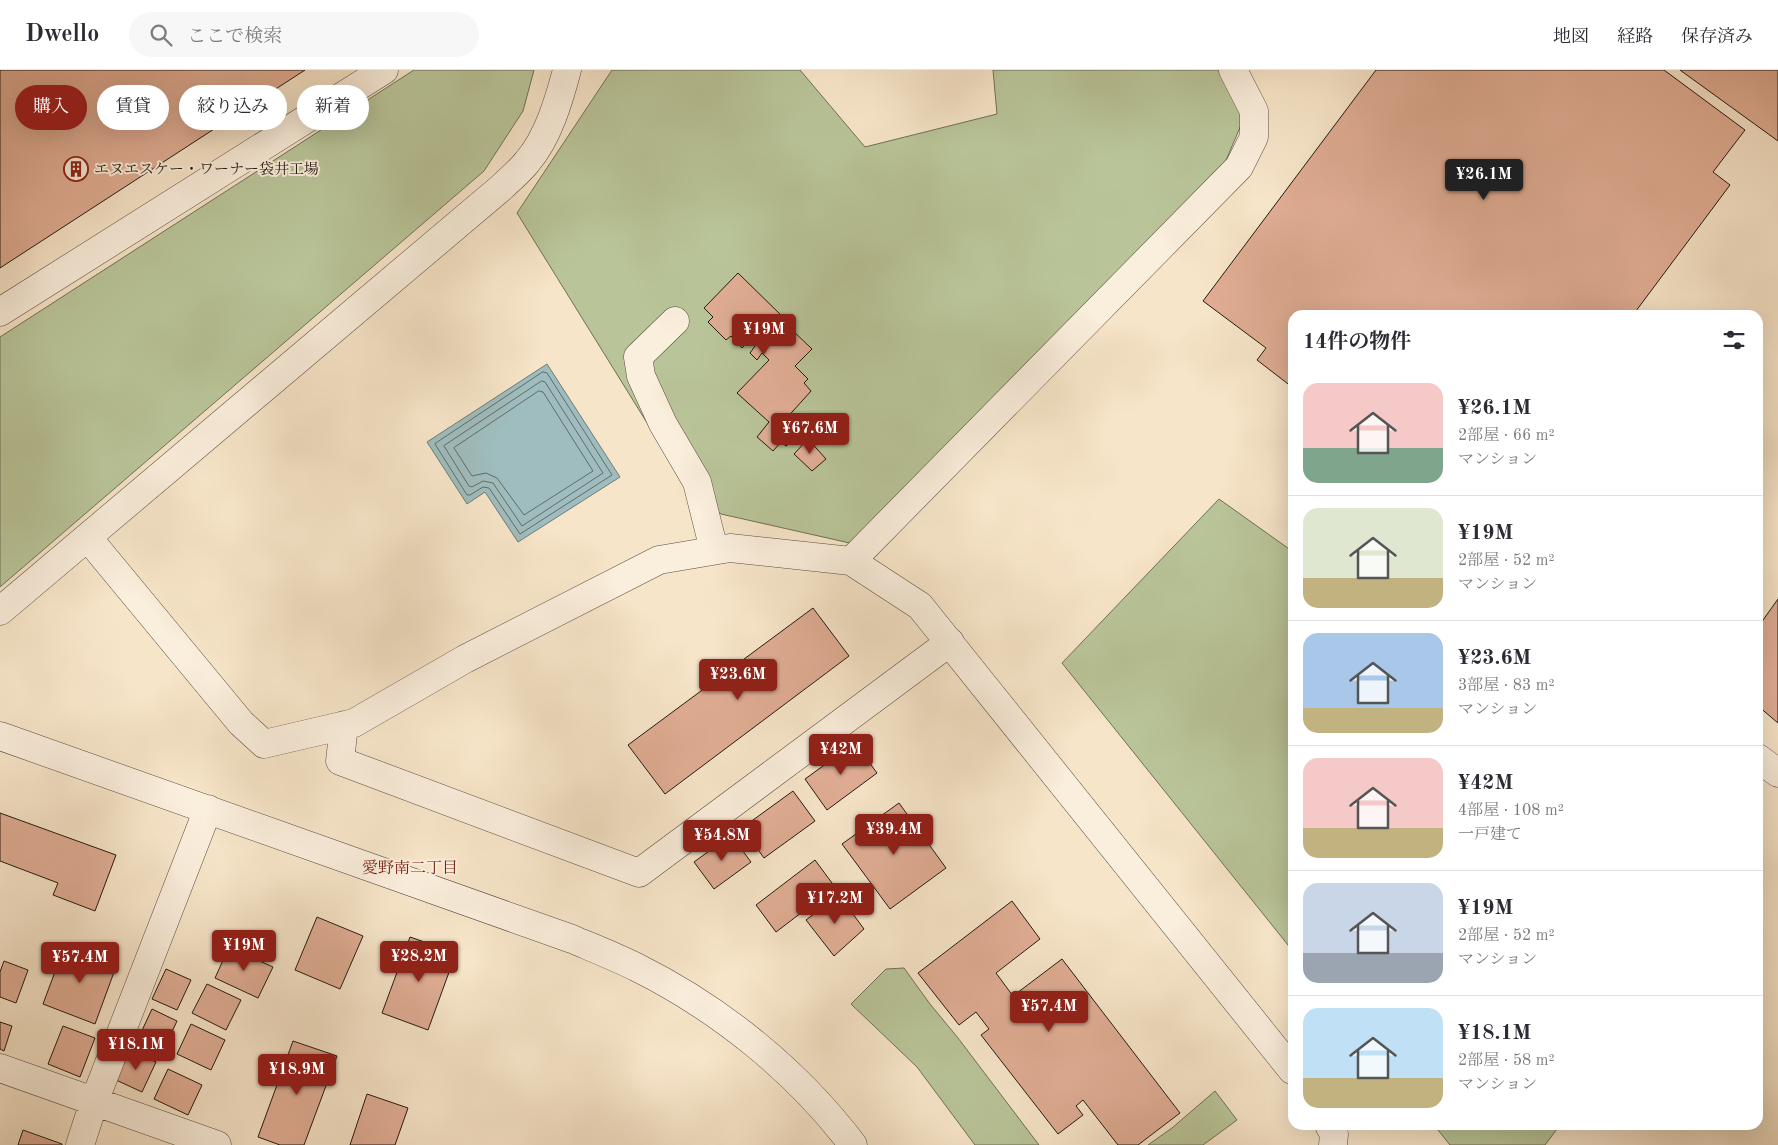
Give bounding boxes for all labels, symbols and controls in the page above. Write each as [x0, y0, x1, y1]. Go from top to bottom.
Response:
search box [129, 12, 479, 57]
icon: search [147, 21, 175, 49]
text: Dwello [25, 23, 99, 47]
text: ここで検索 [187, 28, 282, 47]
text: 地図 [1553, 28, 1589, 46]
text: 経路 [1617, 28, 1653, 46]
text: 保存済み [1681, 28, 1753, 46]
chip: 購入 [15, 85, 87, 130]
chip: 賃貸 [97, 85, 169, 130]
chip: 絞り込み [179, 85, 287, 130]
chip: 新着 [297, 85, 369, 130]
building icon: エヌエスケー・ワーナー袋井工場 [63, 156, 89, 182]
pin: ¥26.1M [1443, 158, 1525, 201]
place label: エヌエスケー・ワーナー袋井工場 [94, 160, 319, 178]
text: ¥26.1M [1456, 167, 1512, 183]
pin: ¥19M [734, 314, 794, 356]
text: ¥19M [743, 322, 785, 338]
icon: filters [1720, 326, 1748, 354]
text: 14件の物件 [1303, 332, 1411, 353]
text: ¥26.1M [1458, 398, 1531, 419]
icon: home [1343, 403, 1403, 463]
pin: ¥67.6M [769, 412, 851, 455]
text: ¥67.6M [782, 421, 838, 437]
text: 2部屋 · 66 m² [1458, 428, 1555, 444]
text: マンション [1458, 452, 1537, 468]
text: ¥19M [1458, 523, 1513, 544]
icon: home [1343, 528, 1403, 588]
text: 2部屋 · 52 m² [1458, 553, 1555, 569]
text: マンション [1458, 577, 1537, 593]
text: ¥23.6M [1458, 648, 1531, 669]
icon: home [1343, 653, 1403, 713]
pin: ¥23.6M [697, 658, 779, 701]
text: ¥23.6M [710, 667, 766, 683]
text: 3部屋 · 83 m² [1458, 678, 1555, 694]
text: マンション [1458, 702, 1537, 718]
pin: ¥42M [811, 734, 871, 776]
text: ¥42M [820, 742, 862, 758]
text: ¥42M [1458, 773, 1513, 794]
icon: home [1343, 778, 1403, 838]
text: 4部屋 · 108 m² [1458, 803, 1564, 819]
pin: ¥39.4M [853, 814, 935, 856]
pin: ¥54.8M [681, 820, 763, 862]
text: ¥39.4M [866, 822, 922, 838]
text: 一戸建て [1458, 827, 1522, 843]
text: ¥54.8M [694, 828, 750, 844]
district label: 愛野南二丁目 [362, 859, 458, 877]
pin: ¥17.2M [794, 882, 876, 925]
text: ¥17.2M [807, 891, 863, 907]
text: ¥19M [1458, 898, 1513, 919]
icon: home [1343, 903, 1403, 963]
text: 2部屋 · 52 m² [1458, 928, 1555, 944]
pin: ¥19M [214, 930, 274, 972]
text: ¥19M [223, 938, 265, 954]
pin: ¥28.2M [378, 940, 460, 983]
pin: ¥57.4M [39, 942, 121, 984]
text: ¥28.2M [391, 949, 447, 965]
text: ¥57.4M [52, 950, 108, 966]
text: マンション [1458, 952, 1537, 968]
pin: ¥57.4M [1008, 990, 1090, 1033]
text: ¥57.4M [1021, 999, 1077, 1015]
text: ¥18.1M [1458, 1023, 1531, 1044]
pin: ¥18.1M [95, 1028, 177, 1071]
icon: home [1343, 1028, 1403, 1088]
text: ¥18.1M [108, 1037, 164, 1053]
text: 2部屋 · 58 m² [1458, 1053, 1555, 1069]
pin: ¥18.9M [256, 1054, 338, 1096]
text: ¥18.9M [269, 1062, 325, 1078]
text: マンション [1458, 1077, 1537, 1093]

